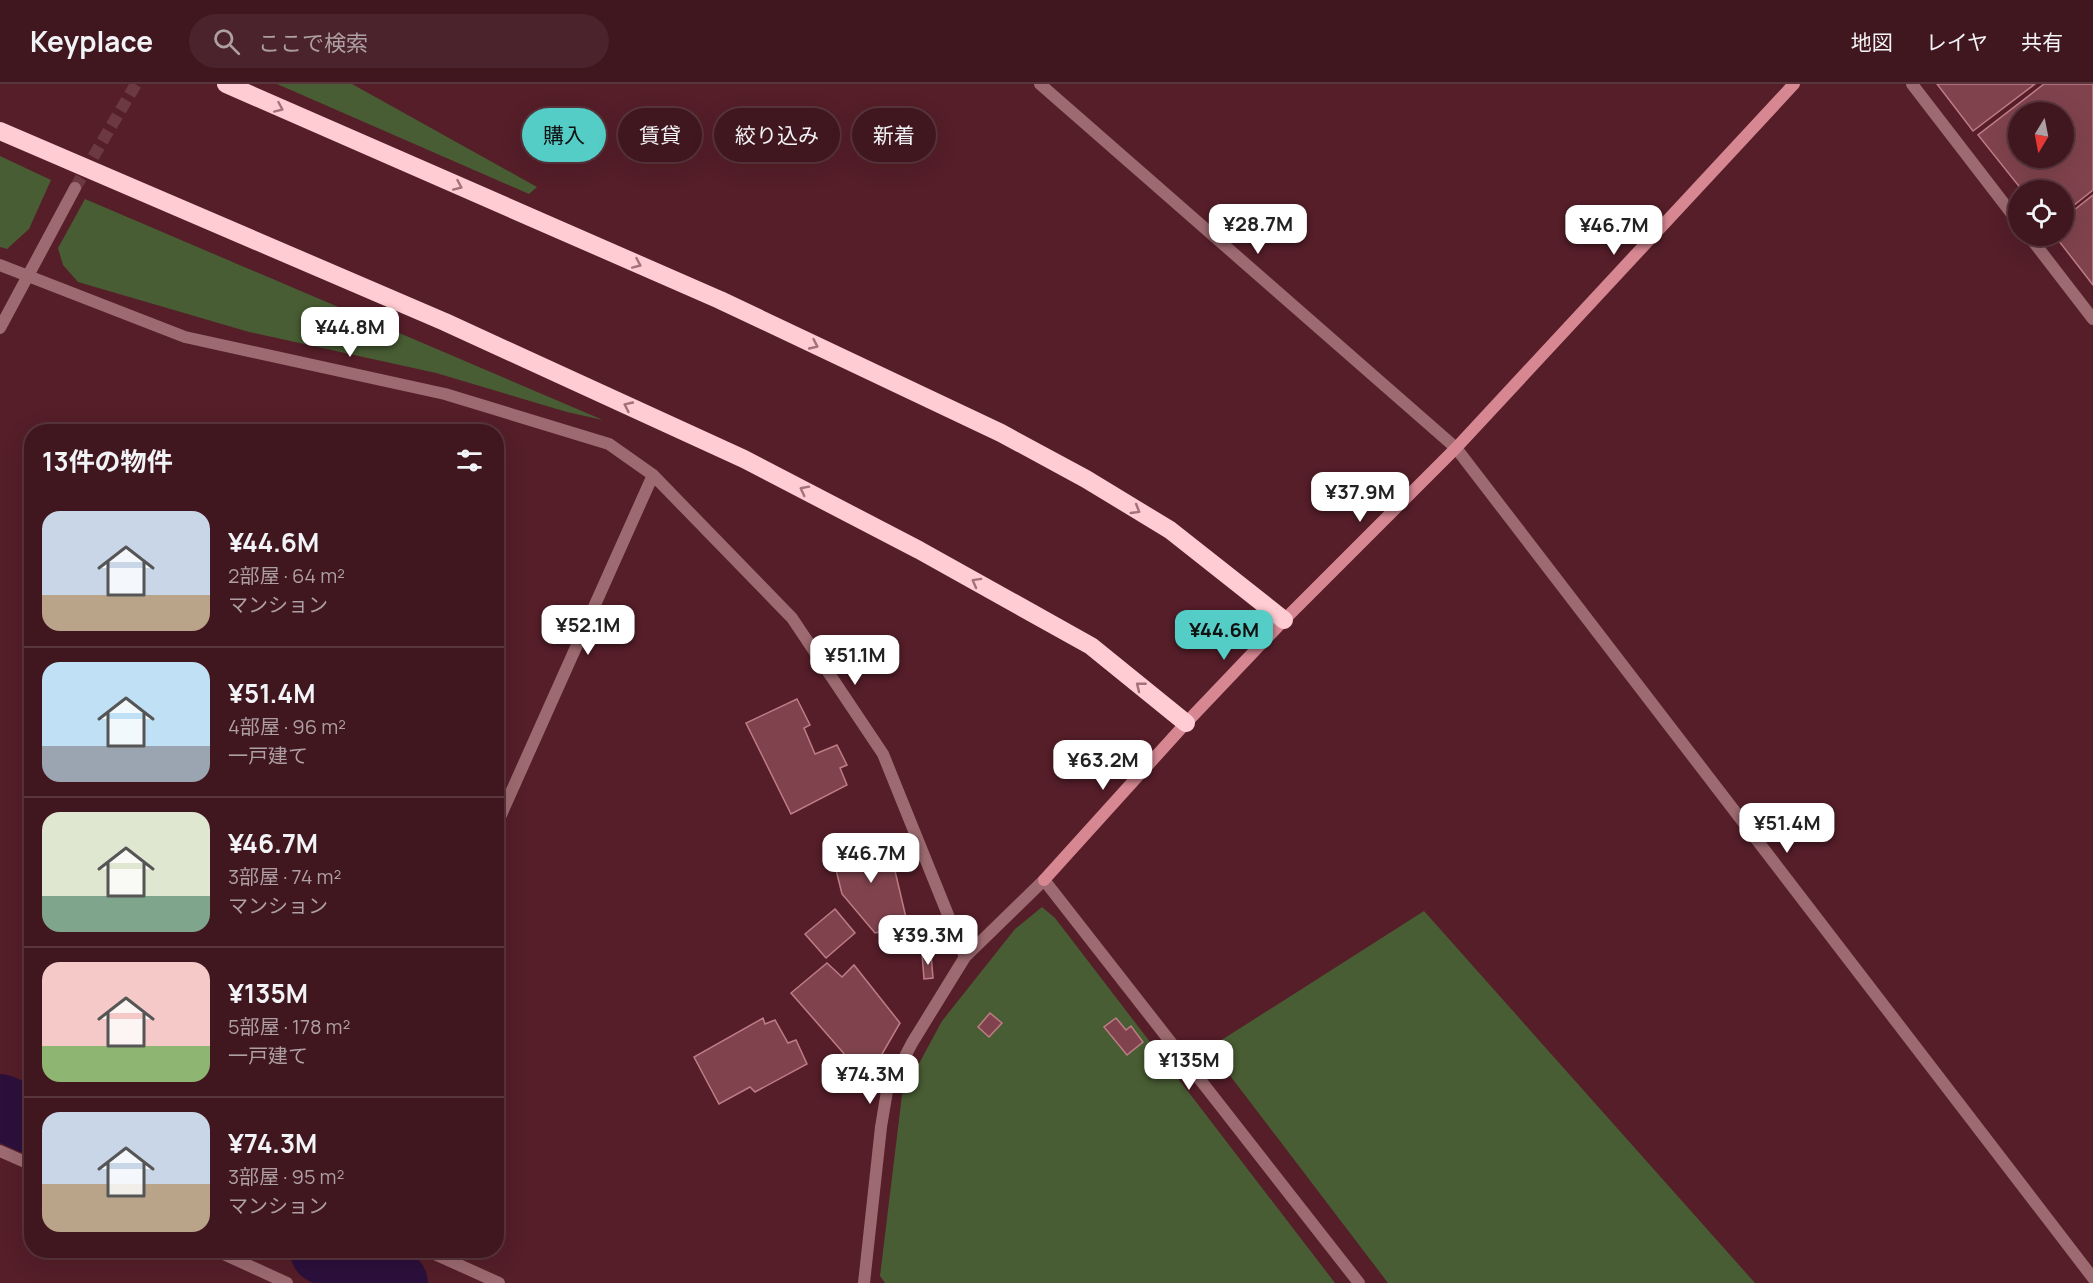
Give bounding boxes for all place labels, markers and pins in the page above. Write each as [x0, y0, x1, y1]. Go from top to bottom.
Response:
pin: ¥28.7M [1209, 204, 1307, 255]
pin: ¥46.7M [1565, 205, 1663, 256]
pin: ¥44.8M [301, 307, 399, 358]
pin: ¥37.9M [1311, 472, 1409, 523]
pin: ¥52.1M [539, 605, 637, 656]
pin: ¥44.6M [1175, 610, 1273, 661]
pin: ¥51.1M [806, 635, 904, 686]
pin: ¥63.2M [1054, 740, 1152, 791]
pin: ¥51.4M [1738, 803, 1836, 854]
pin: ¥46.7M [822, 833, 920, 884]
pin: ¥39.3M [879, 915, 977, 966]
pin: ¥135M [1147, 1040, 1231, 1091]
pin: ¥74.3M [821, 1054, 919, 1105]

